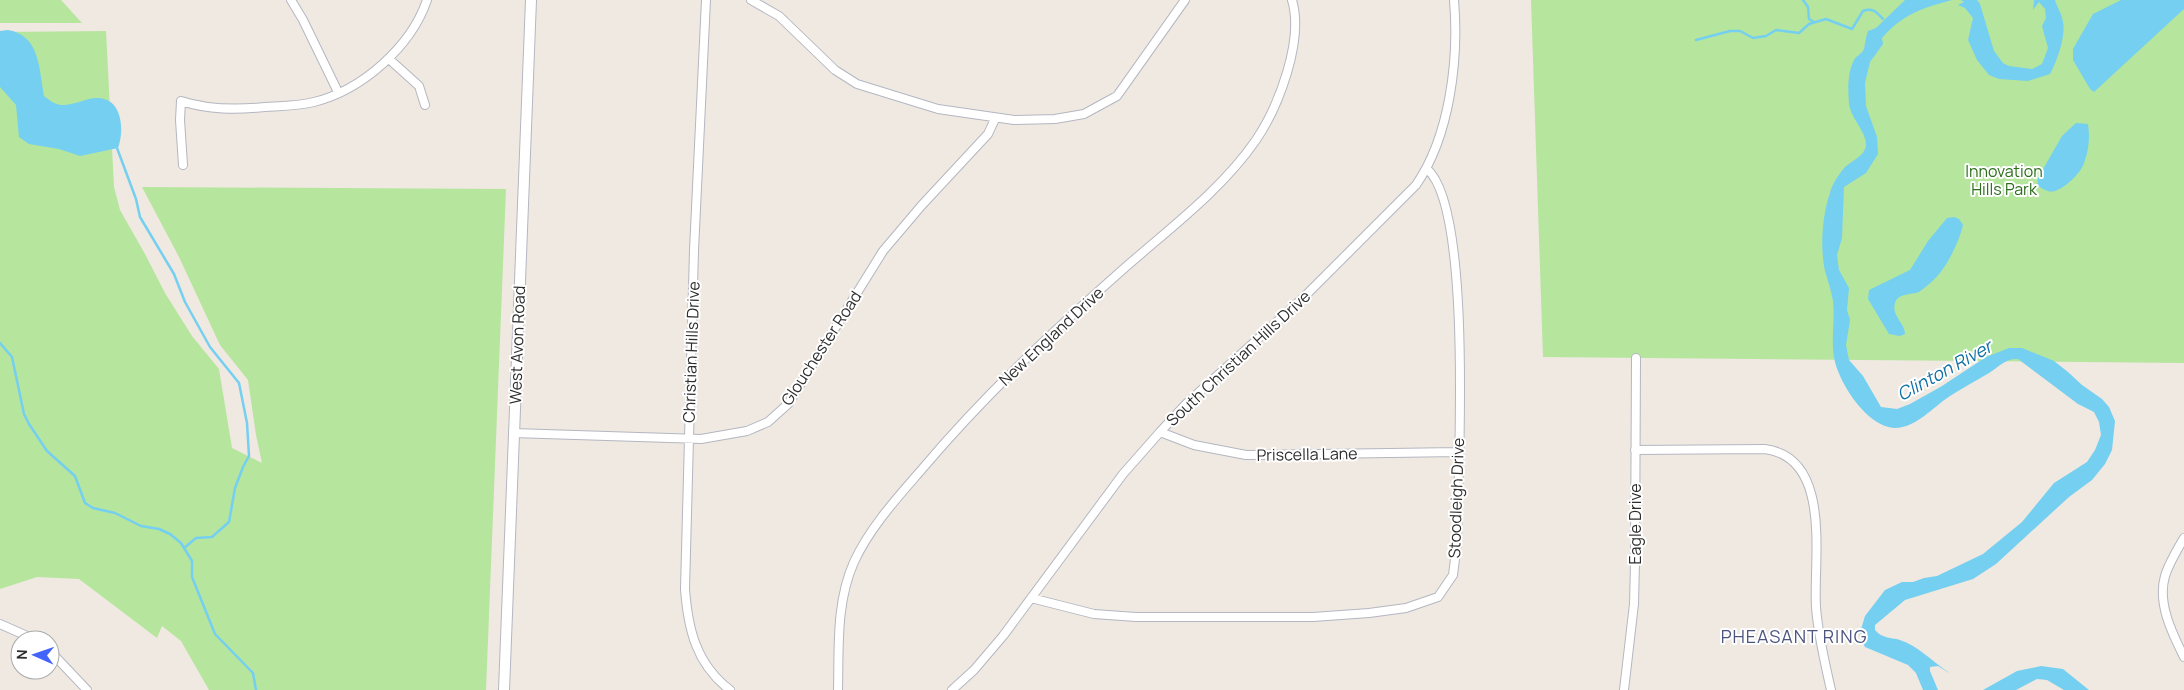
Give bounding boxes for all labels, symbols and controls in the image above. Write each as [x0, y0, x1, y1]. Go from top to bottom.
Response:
park label: Innovation Hills Park [1965, 160, 2043, 200]
street label: Christian Hills Drive [678, 281, 704, 423]
street label: New England Drive [994, 282, 1108, 390]
street label: West Avon Road [504, 285, 530, 405]
street label: South Christian Hills Drive [1161, 285, 1315, 431]
street label: Glouchester Road [776, 286, 866, 410]
water label: Clinton River [1892, 333, 1998, 406]
street label: Stoodleigh Drive [1443, 437, 1469, 559]
street label: Priscella Lane [1256, 442, 1358, 466]
street label: Eagle Drive [1624, 483, 1646, 565]
district label: PHEASANT RING [1721, 624, 1867, 648]
north arrow [10, 630, 60, 680]
text: N [12, 649, 31, 660]

